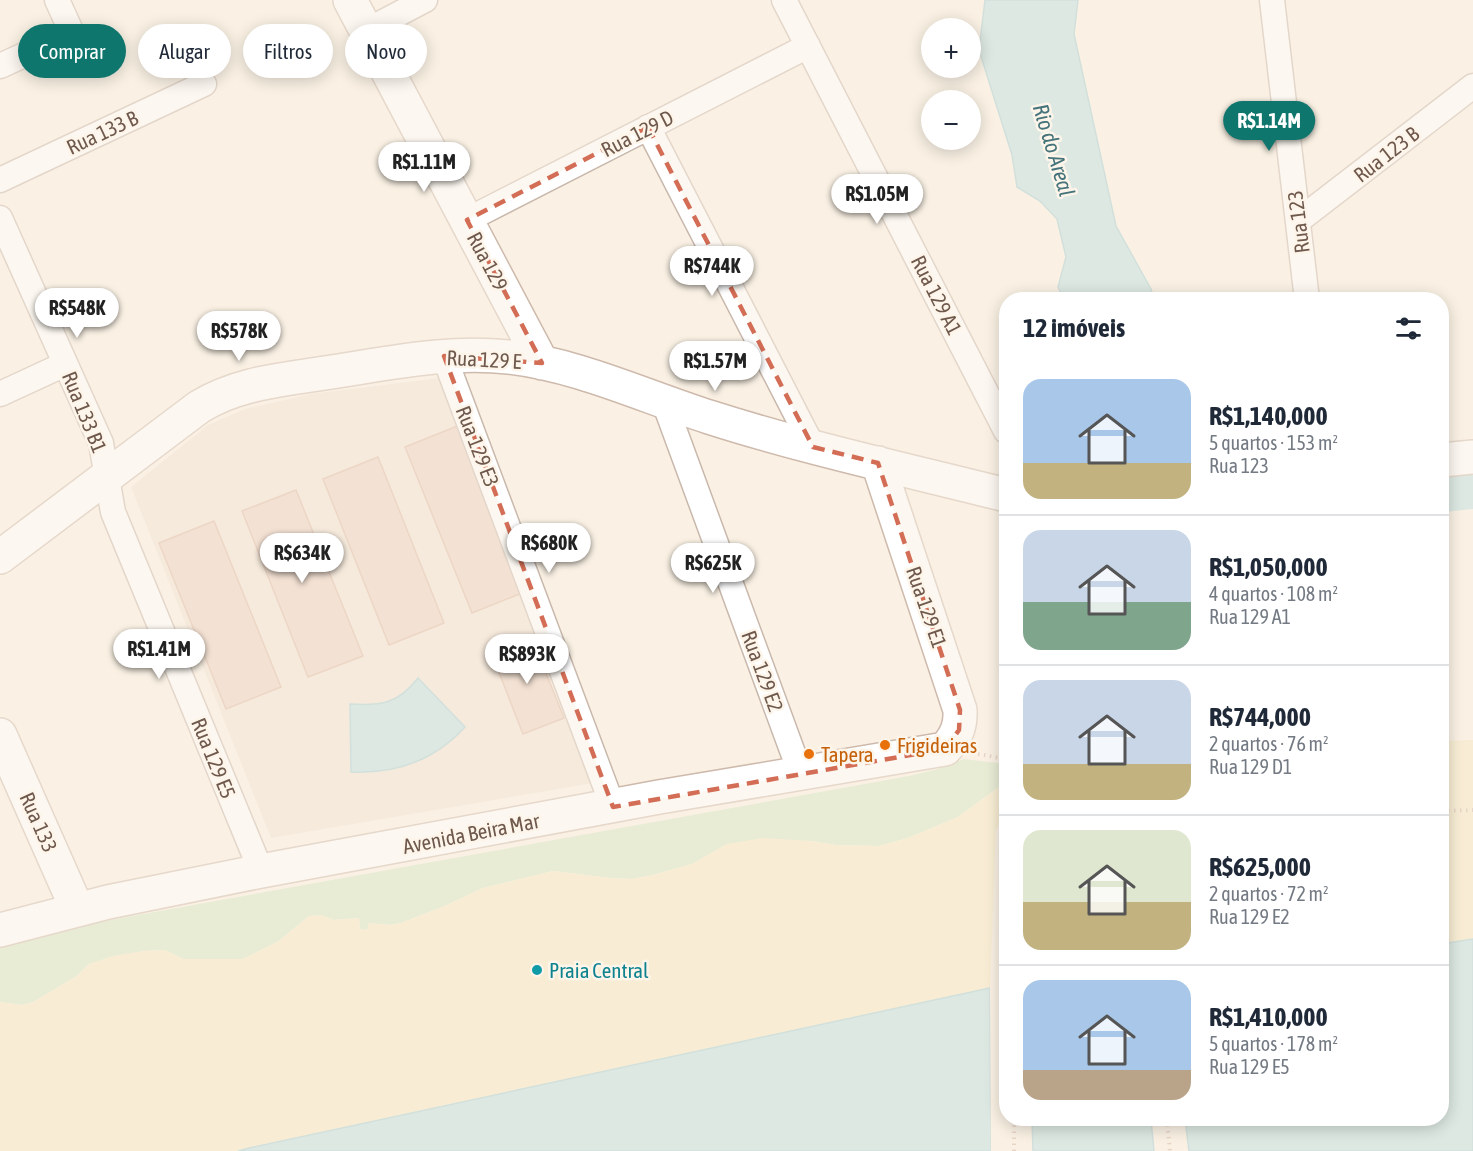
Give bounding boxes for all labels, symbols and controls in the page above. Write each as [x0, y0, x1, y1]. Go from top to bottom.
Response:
map controls [921, 18, 981, 150]
button: + [921, 18, 981, 78]
chip: Comprar [18, 24, 126, 78]
chip: Alugar [138, 24, 231, 78]
chip: Filtros [243, 24, 333, 78]
chip: Novo [345, 24, 427, 78]
button: − [921, 90, 981, 150]
water label: Rio do Areal [1028, 101, 1080, 199]
pin: R$1.14M [1214, 101, 1324, 152]
street label: Rua 133 B [63, 105, 141, 159]
street label: Rua 129 D [597, 105, 677, 161]
text: R$1.14M [1237, 109, 1301, 132]
street label: Rua 123 B [1349, 121, 1423, 187]
pin: R$1.11M [369, 142, 479, 193]
text: R$1.11M [392, 150, 456, 173]
pin: R$1.05M [822, 174, 932, 225]
text: R$1.05M [845, 182, 909, 205]
street label: Rua 123 [1282, 189, 1314, 255]
street label: Rua 129 [463, 228, 513, 294]
pin: R$744K [663, 246, 761, 297]
street label: Rua 129 A1 [907, 251, 967, 339]
text: R$744K [684, 254, 740, 277]
pin: R$548K [28, 288, 126, 339]
text: R$548K [49, 296, 105, 319]
pin: R$578K [190, 311, 288, 362]
icon: filters [1392, 312, 1425, 345]
text: 12 imóveis [1023, 313, 1125, 343]
text: R$578K [211, 319, 267, 342]
pin: R$1.57M [660, 341, 770, 392]
street label: Rua 129 E [446, 345, 522, 373]
text: R$1.57M [683, 349, 747, 372]
street label: Rua 133 B1 [58, 368, 112, 456]
text: R$1,140,000 [1209, 401, 1328, 431]
street label: Rua 129 E3 [452, 402, 504, 490]
icon: home [1071, 403, 1143, 475]
text: 5 quartos · 153 m² [1209, 431, 1338, 454]
text: Rua 123 [1209, 454, 1269, 477]
pin: R$680K [500, 523, 598, 574]
text: R$680K [521, 531, 577, 554]
pin: R$634K [253, 533, 351, 584]
text: R$634K [274, 541, 330, 564]
pin: R$625K [664, 543, 762, 594]
text: R$625K [685, 551, 741, 574]
text: R$1,050,000 [1209, 552, 1328, 582]
icon: home [1071, 554, 1143, 626]
street label: Rua 129 E1 [902, 563, 952, 651]
text: 4 quartos · 108 m² [1209, 582, 1338, 605]
text: Rua 129 A1 [1209, 605, 1291, 628]
street label: Rua 129 E2 [737, 627, 789, 715]
pin: R$1.41M [104, 629, 214, 680]
pin: R$893K [478, 634, 576, 685]
text: R$1.41M [127, 637, 191, 660]
text: R$893K [499, 642, 555, 665]
text: R$744,000 [1209, 702, 1311, 732]
icon: home [1071, 704, 1143, 776]
street label: Rua 129 E5 [187, 714, 241, 802]
text: 2 quartos · 76 m² [1209, 732, 1329, 755]
place label: Frigideiras [897, 733, 977, 757]
marker: Frigideiras [878, 738, 892, 752]
place label: Tapera [821, 742, 874, 766]
marker: Tapera [802, 747, 816, 761]
text: Rua 129 D1 [1209, 755, 1292, 778]
street label: Rua 133 [15, 788, 63, 856]
street label: Avenida Beira Mar [401, 808, 542, 858]
text: R$625,000 [1209, 852, 1311, 882]
icon: home [1071, 854, 1143, 926]
text: 2 quartos · 72 m² [1209, 882, 1329, 905]
text: Rua 129 E2 [1209, 905, 1290, 928]
place label: Praia Central [549, 958, 649, 982]
marker: Praia Central [530, 963, 544, 977]
text: R$1,410,000 [1209, 1002, 1328, 1032]
icon: home [1071, 1004, 1143, 1076]
text: 5 quartos · 178 m² [1209, 1032, 1338, 1055]
text: Rua 129 E5 [1209, 1055, 1290, 1078]

